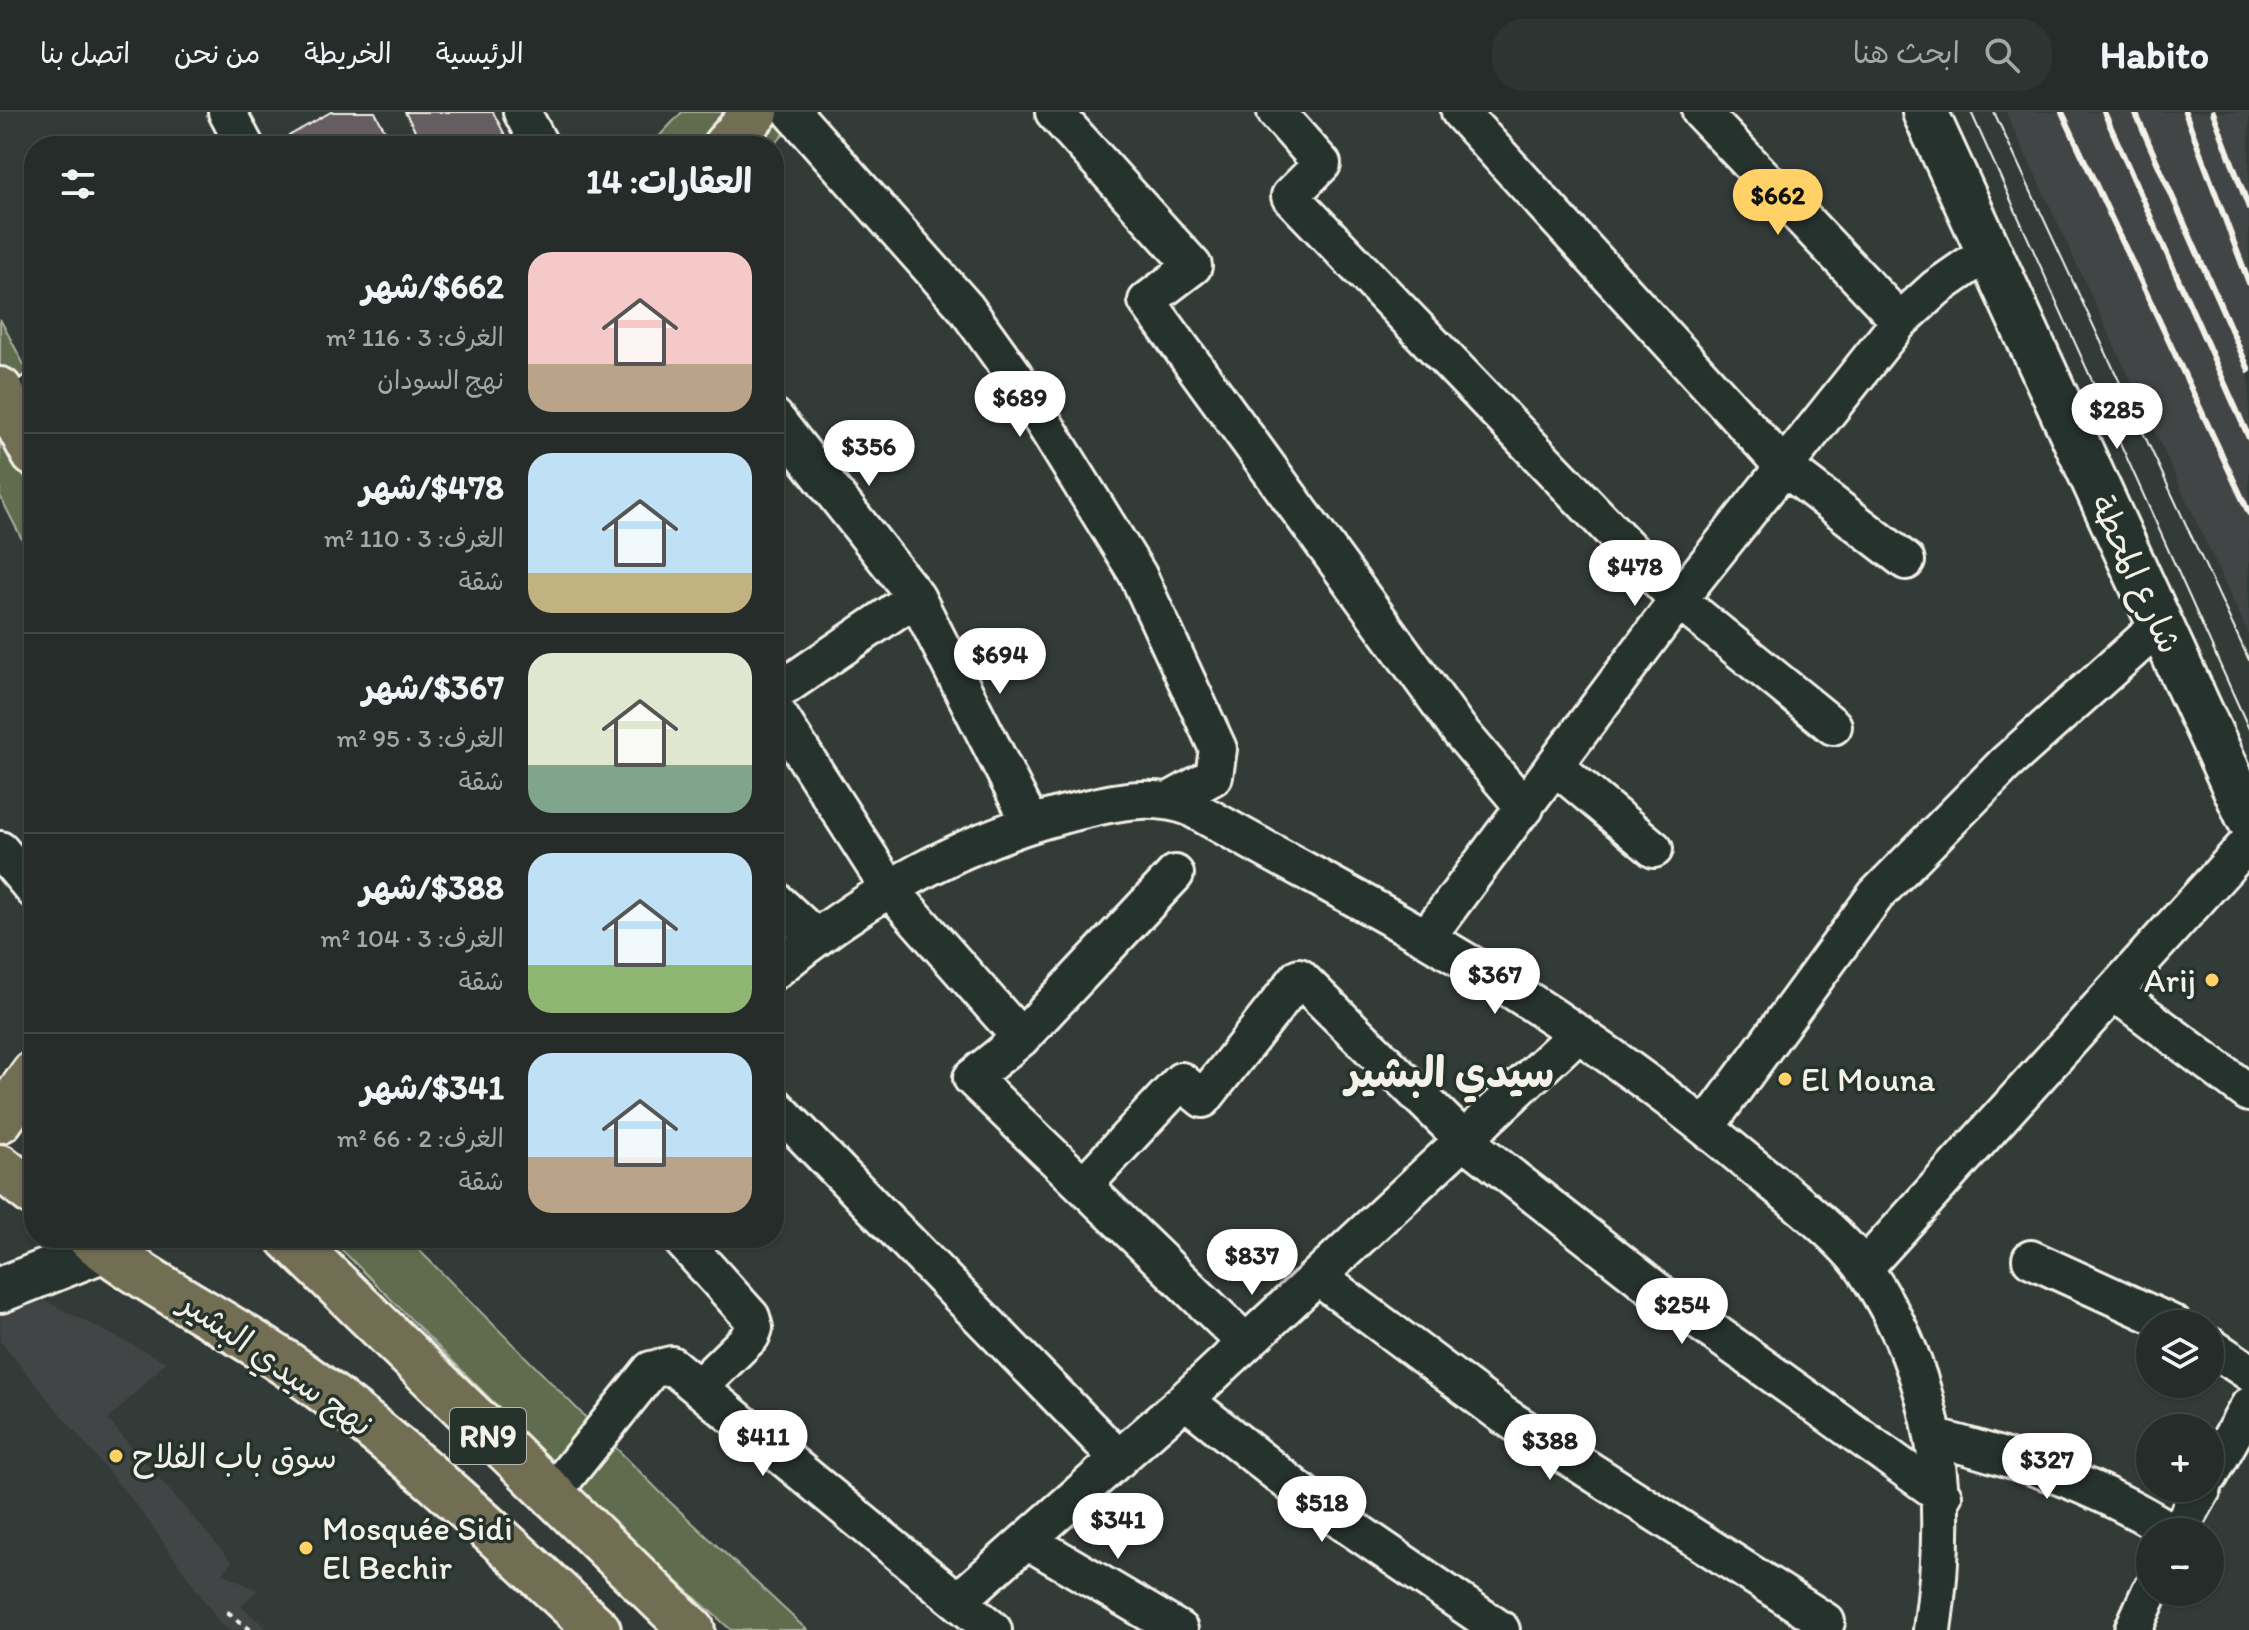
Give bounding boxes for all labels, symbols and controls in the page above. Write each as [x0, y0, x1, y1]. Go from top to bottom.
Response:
search box [1492, 19, 2052, 91]
text: Habito [2100, 32, 2209, 78]
icon: search [1980, 33, 2024, 77]
text: ابحث هنا [1853, 34, 1960, 71]
text: اتصل بنا [40, 36, 130, 70]
text: من نحن [174, 36, 260, 70]
text: الخريطة [304, 36, 392, 70]
text: الرئيسية [436, 36, 524, 70]
text: العقارات: 14 [586, 161, 752, 202]
icon: filters [56, 162, 100, 206]
pin: $662 [1731, 169, 1825, 237]
text: $662 [1751, 179, 1805, 211]
text: $662/شهر [362, 266, 504, 307]
icon: home [592, 284, 688, 380]
text: الغرف: 3 · 116 m² [326, 321, 504, 353]
text: نهج السودان [377, 364, 504, 396]
pin: $689 [973, 371, 1067, 439]
text: $689 [993, 381, 1047, 413]
pin: $285 [2070, 383, 2164, 451]
text: $285 [2090, 393, 2144, 425]
pin: $356 [822, 420, 916, 488]
text: $356 [842, 430, 896, 462]
text: $478/شهر [360, 467, 504, 508]
icon: home [592, 485, 688, 581]
street label: شارع المحطة [2079, 488, 2191, 661]
text: الغرف: 3 · 110 m² [324, 522, 504, 554]
pin: $478 [1588, 540, 1682, 608]
text: $478 [1607, 550, 1663, 582]
text: شقة [459, 565, 504, 597]
pin: $694 [953, 628, 1047, 696]
text: $694 [972, 638, 1028, 670]
text: $367/شهر [363, 667, 504, 708]
icon: home [592, 685, 688, 781]
text: الغرف: 3 · 95 m² [337, 722, 504, 754]
text: شقة [459, 765, 504, 797]
text: $388/شهر [360, 867, 504, 908]
icon: home [592, 885, 688, 981]
text: الغرف: 3 · 104 m² [320, 922, 504, 954]
pin: $367 [1448, 948, 1542, 1016]
text: $367 [1468, 958, 1522, 990]
place label: Arij [2144, 960, 2196, 1001]
text: شقة [459, 965, 504, 997]
marker: Arij [2203, 971, 2221, 989]
district label: سيدي البشير [1342, 1047, 1554, 1103]
place label: El Mouna [1801, 1059, 1936, 1100]
text: $341/شهر [361, 1067, 504, 1108]
marker: El Mouna [1776, 1070, 1794, 1088]
icon: home [592, 1085, 688, 1181]
text: الغرف: 2 · 66 m² [337, 1122, 504, 1154]
text: شقة [459, 1165, 504, 1197]
pin: $837 [1205, 1229, 1299, 1297]
text: $837 [1225, 1239, 1279, 1271]
pin: $254 [1635, 1278, 1729, 1346]
street label: نهج سيدي البشير [168, 1281, 381, 1449]
text: $254 [1654, 1288, 1710, 1320]
map controls [2136, 1310, 2224, 1606]
button: layers [2136, 1310, 2224, 1398]
road number: RN9 [450, 1408, 526, 1464]
pin: $411 [716, 1410, 810, 1478]
pin: $388 [1503, 1414, 1597, 1482]
button: + [2136, 1414, 2224, 1502]
text: $411 [737, 1420, 789, 1452]
text: $388 [1522, 1424, 1578, 1456]
pin: $327 [2000, 1433, 2094, 1501]
place label: سوق باب الفلاح [132, 1436, 337, 1479]
text: $327 [2020, 1443, 2074, 1475]
marker: سوق باب الفلاح [107, 1447, 125, 1465]
pin: $518 [1275, 1476, 1369, 1544]
text: $518 [1295, 1486, 1349, 1518]
pin: $341 [1071, 1493, 1165, 1561]
text: $341 [1090, 1503, 1146, 1535]
place label: Mosquée Sidi El Bechir [322, 1508, 513, 1588]
button: − [2136, 1518, 2224, 1606]
marker: Mosquée Sidi El Bechir [297, 1539, 315, 1557]

